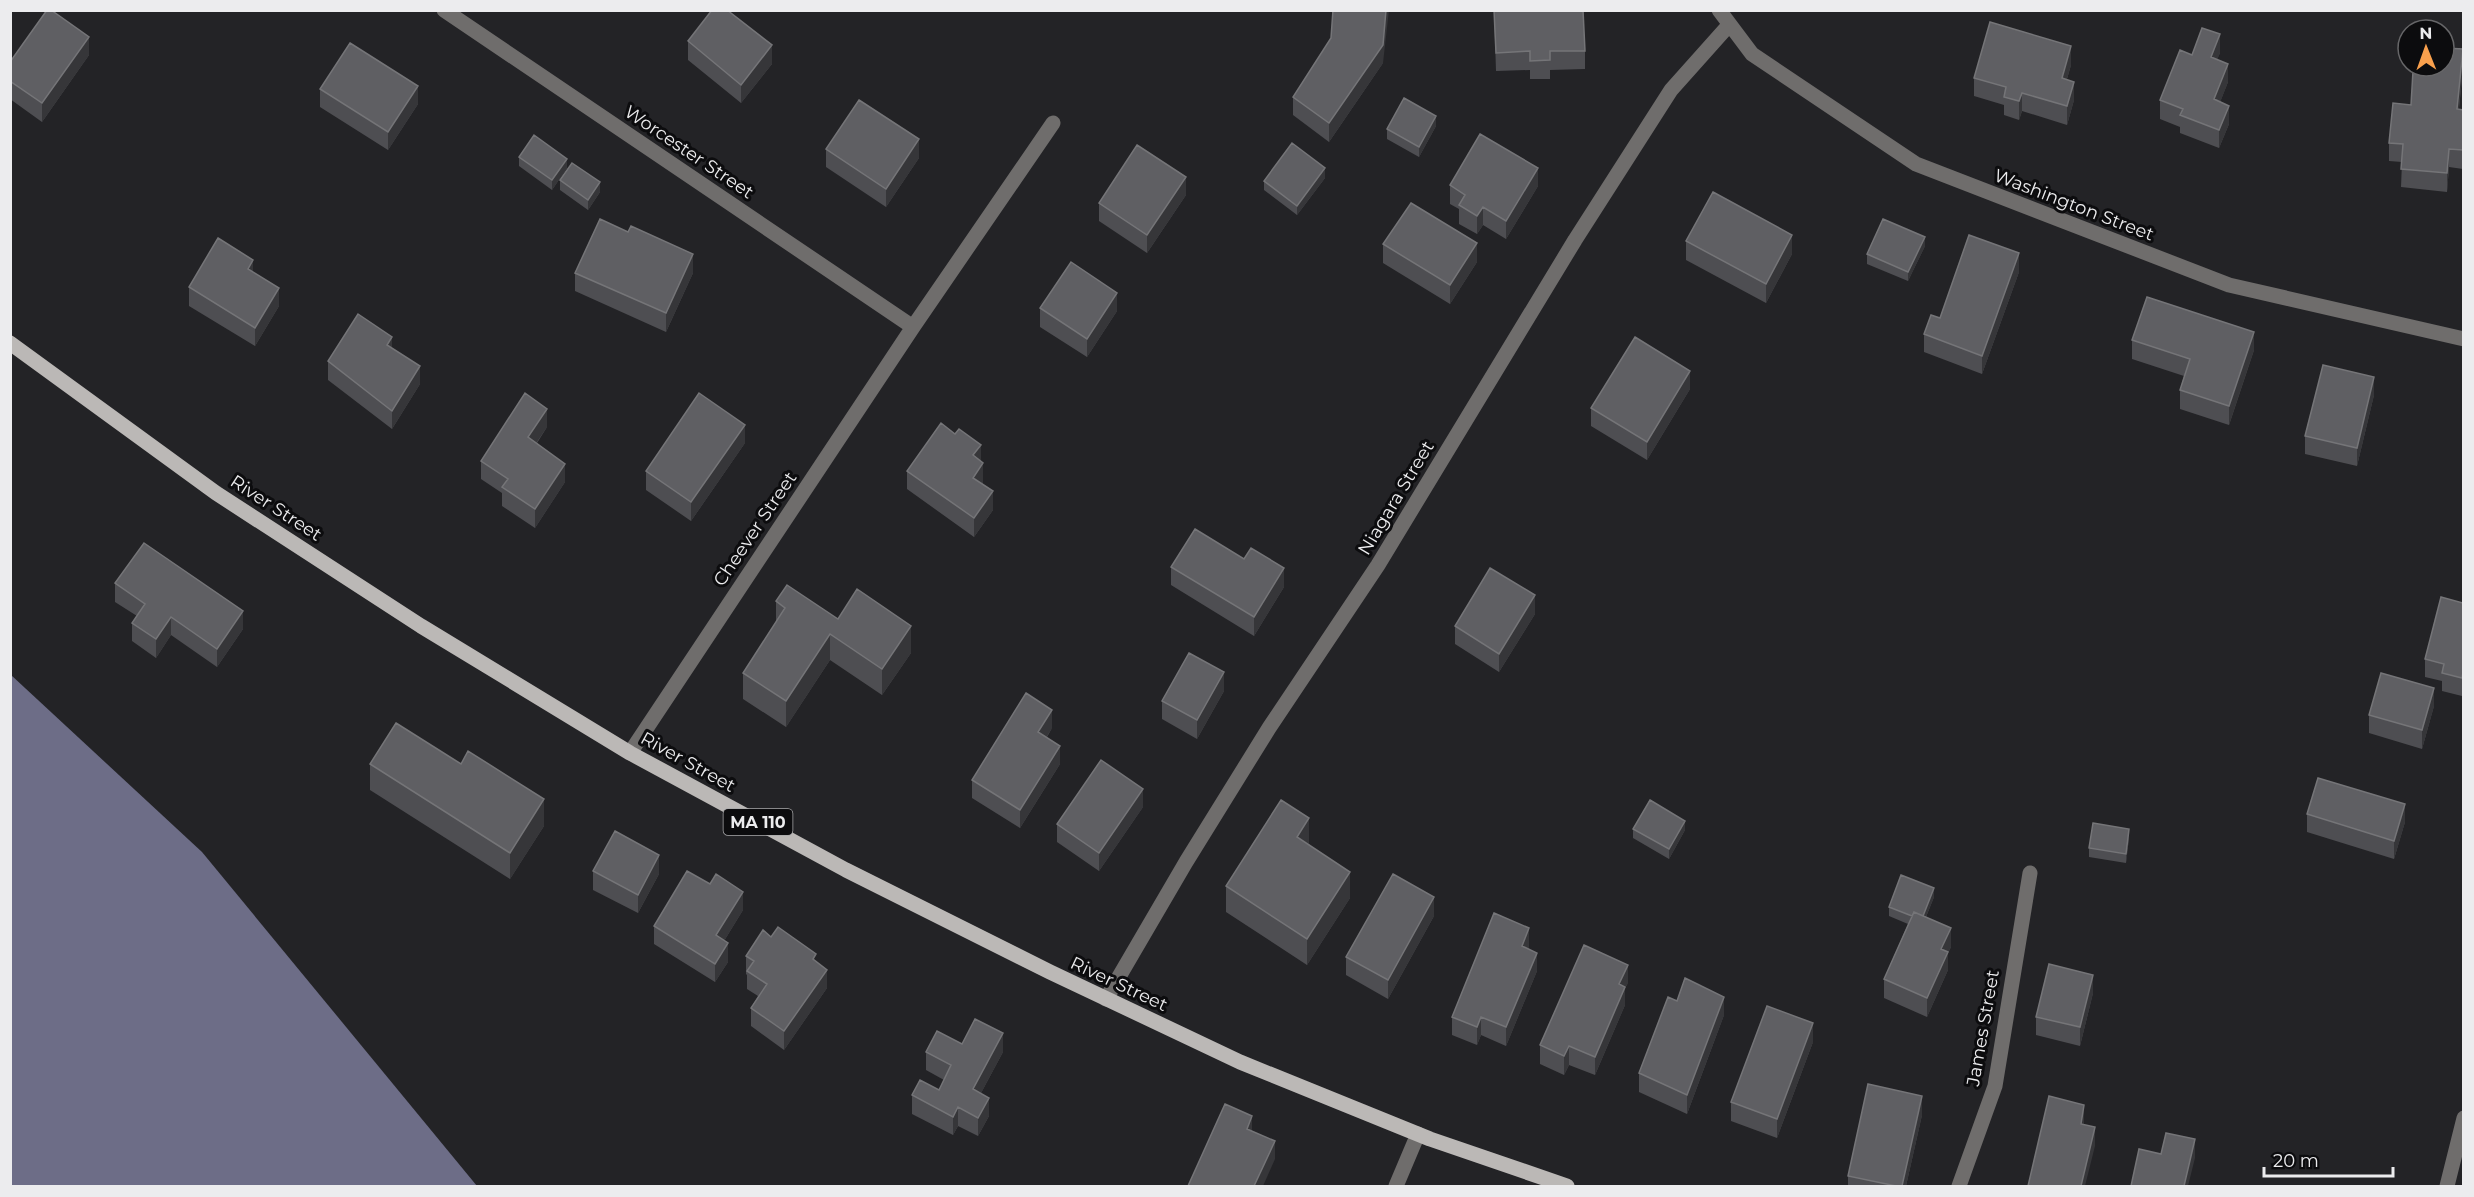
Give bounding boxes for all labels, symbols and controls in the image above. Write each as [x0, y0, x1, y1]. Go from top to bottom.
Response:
north arrow [2396, 18, 2456, 78]
text: N [2419, 24, 2432, 43]
street label: Worcester Street [620, 101, 758, 203]
street label: Washington Street [1991, 164, 2157, 246]
street label: Niagara Street [1353, 437, 1439, 559]
street label: Cheever Street [709, 468, 801, 590]
street label: River Street [226, 470, 326, 546]
street label: River Street [637, 727, 739, 797]
road number: MA 110 [724, 809, 792, 835]
street label: River Street [1067, 952, 1171, 1016]
street label: James Street [1962, 968, 2004, 1089]
scale bar [2264, 1140, 2393, 1178]
text: 20 m [2273, 1150, 2319, 1172]

